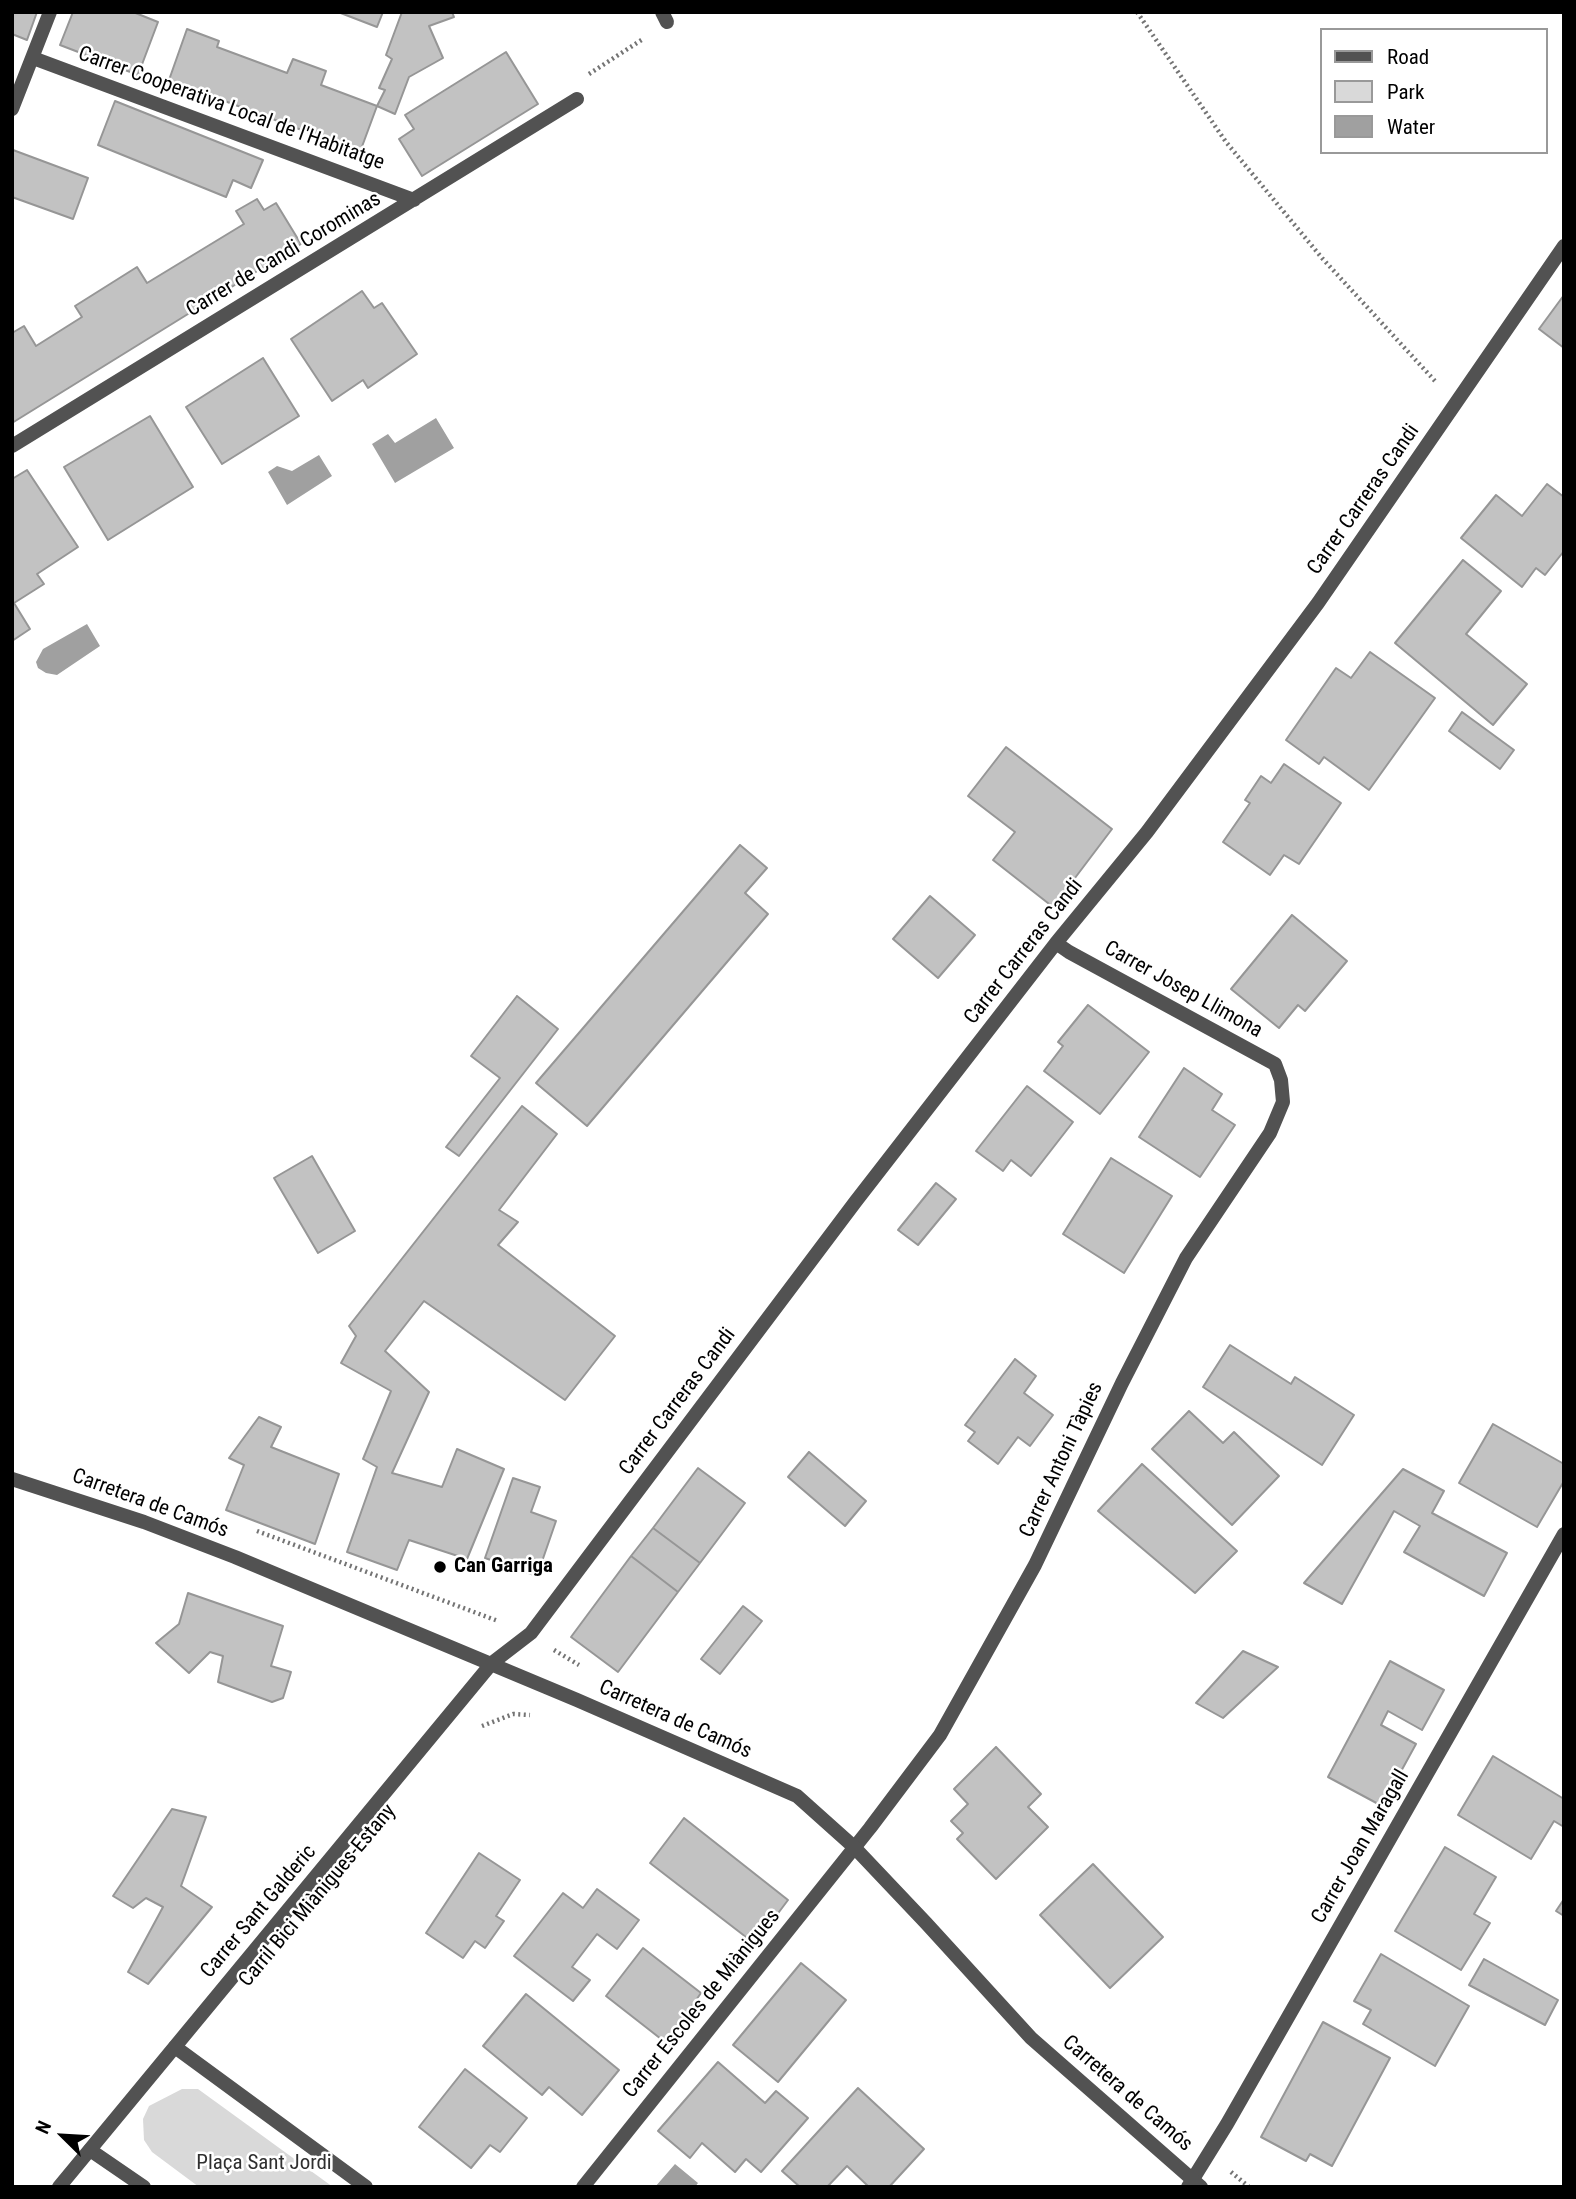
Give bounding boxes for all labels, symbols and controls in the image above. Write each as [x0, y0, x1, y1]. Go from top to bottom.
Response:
legend [1320, 28, 1548, 154]
street label: Carrer Cooperativa Local de l'Habitatge [74, 42, 388, 176]
text: Road [1387, 45, 1429, 69]
text: Park [1387, 80, 1424, 104]
text: Water [1387, 115, 1435, 139]
street label: Carrer de Candi Corominas [182, 187, 386, 323]
street label: Carrer Carreras Candi [1303, 420, 1425, 580]
street label: Carrer Carreras Candi [959, 874, 1089, 1030]
street label: Carrer Josep Llimona [1099, 936, 1267, 1044]
street label: Carrer Carreras Candi [614, 1323, 742, 1481]
street label: Carrer Antoni Tàpies [1015, 1378, 1109, 1542]
street label: Carretera de Camós [68, 1464, 232, 1544]
place label: Can Garriga [454, 1554, 553, 1580]
marker: Can Garriga [432, 1559, 448, 1575]
street label: Carretera de Camós [595, 1675, 755, 1765]
street label: Carrer Joan Maragall [1307, 1766, 1415, 1928]
street label: Carril Bici Miànigues-Estany [234, 1799, 402, 1993]
street label: Carrer Sant Galderic [196, 1840, 322, 1984]
street label: Carrer Escoles de Miànigues [618, 1904, 786, 2104]
street label: Carretera de Camós [1057, 2031, 1197, 2157]
north arrow [28, 2101, 98, 2171]
text: N [30, 2117, 56, 2137]
park label: Plaça Sant Jordi [196, 2151, 332, 2177]

